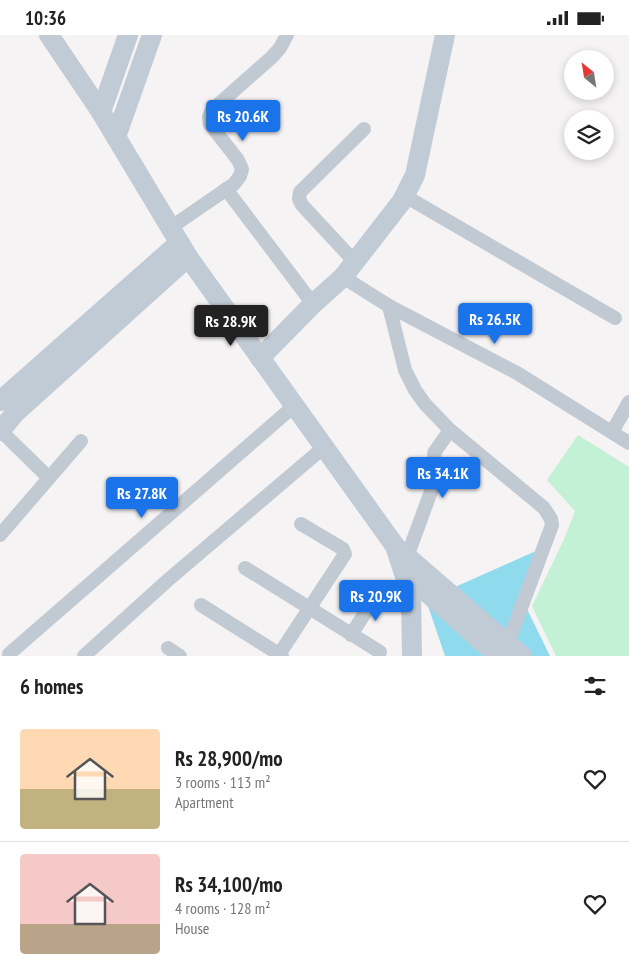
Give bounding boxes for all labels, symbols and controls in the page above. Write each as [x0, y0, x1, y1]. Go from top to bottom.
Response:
text: 10:36 [25, 6, 66, 30]
north arrow [564, 50, 614, 100]
map controls [564, 50, 614, 160]
pin: Rs 20.6K [191, 99, 295, 142]
text: Rs 20.6K [217, 106, 269, 126]
button: layers [564, 110, 614, 160]
pin: Rs 26.5K [443, 303, 547, 345]
pin: Rs 28.9K [179, 305, 283, 347]
text: Rs 26.5K [469, 309, 521, 329]
text: Rs 28.9K [205, 311, 257, 331]
pin: Rs 34.1K [391, 457, 495, 499]
text: Rs 34.1K [417, 463, 469, 483]
pin: Rs 27.8K [90, 477, 194, 519]
text: Rs 27.8K [117, 483, 167, 503]
pin: Rs 20.9K [324, 579, 428, 622]
text: Rs 20.9K [350, 586, 402, 606]
icon: filters [581, 672, 609, 700]
text: 6 homes [20, 673, 83, 700]
text: Rs 28,900/mo [175, 745, 283, 772]
icon: home [60, 749, 120, 809]
icon: heart [581, 765, 609, 793]
text: 3 rooms · 113 m² [175, 772, 271, 792]
text: Apartment [175, 792, 234, 812]
text: Rs 34,100/mo [175, 871, 283, 898]
icon: home [60, 874, 120, 934]
icon: heart [581, 890, 609, 918]
text: 4 rooms · 128 m² [175, 898, 271, 918]
text: House [175, 918, 209, 938]

